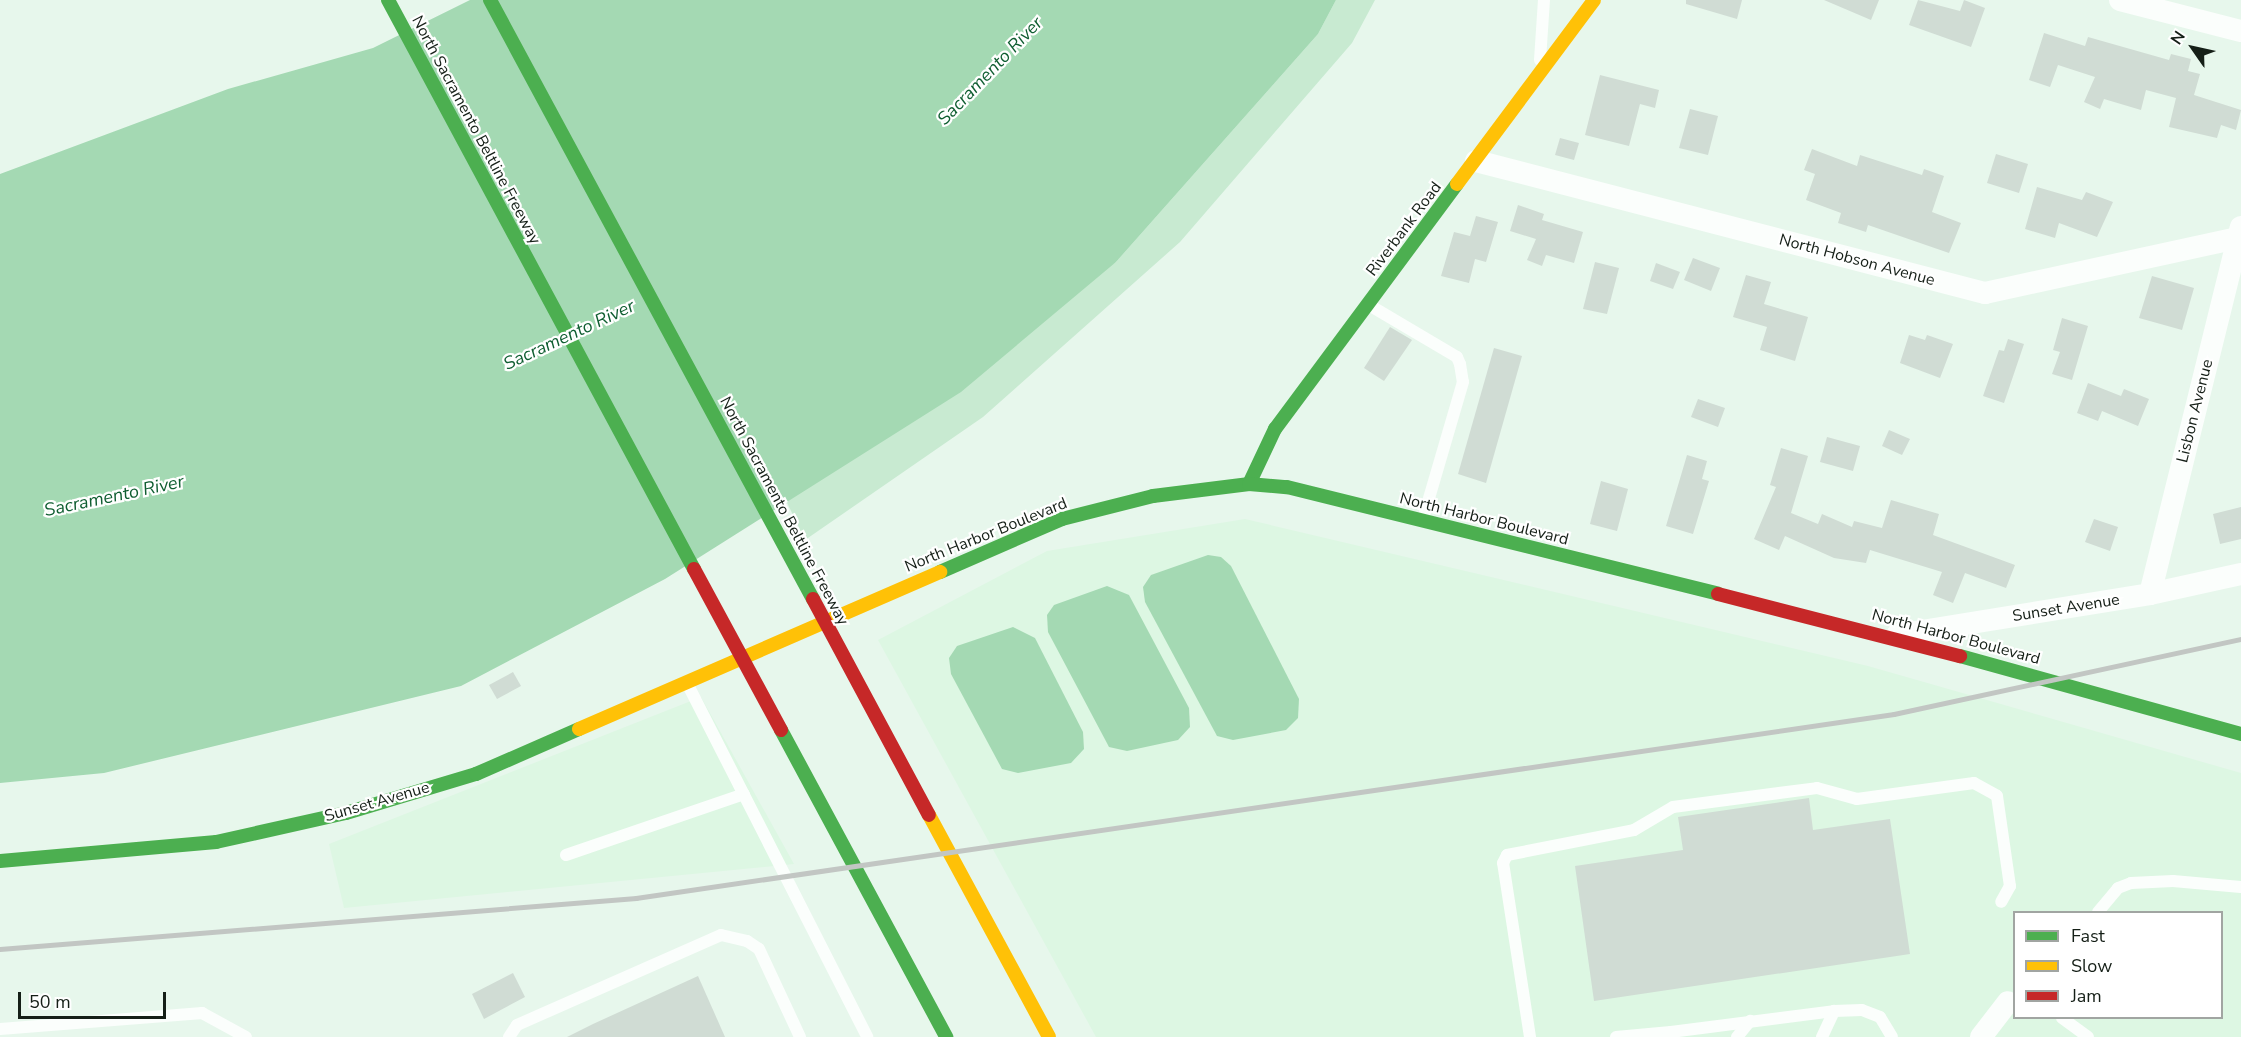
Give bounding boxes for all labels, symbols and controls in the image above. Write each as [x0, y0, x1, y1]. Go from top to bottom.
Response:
street label: North Sacramento Beltline Freeway [407, 12, 545, 248]
water label: Sacramento River [933, 12, 1047, 130]
north arrow [2163, 18, 2223, 78]
text: N [2166, 27, 2191, 49]
street label: Riverbank Road [1362, 178, 1446, 280]
street label: North Hobson Avenue [1777, 230, 1937, 290]
water label: Sacramento River [500, 295, 638, 375]
street label: Lisbon Avenue [2173, 357, 2217, 465]
street label: North Sacramento Beltline Freeway [715, 393, 853, 629]
water label: Sacramento River [42, 471, 186, 521]
street label: North Harbor Boulevard [1398, 489, 1570, 549]
street label: North Harbor Boulevard [902, 494, 1070, 576]
street label: Sunset Avenue [2011, 590, 2121, 626]
street label: North Harbor Boulevard [1870, 605, 2042, 669]
street label: Sunset Avenue [322, 778, 432, 826]
legend [2013, 911, 2223, 1019]
text: Fast [2071, 924, 2105, 948]
text: Slow [2071, 954, 2112, 978]
scale bar [21, 980, 170, 1018]
text: Jam [2071, 984, 2102, 1008]
text: 50 m [29, 990, 71, 1014]

